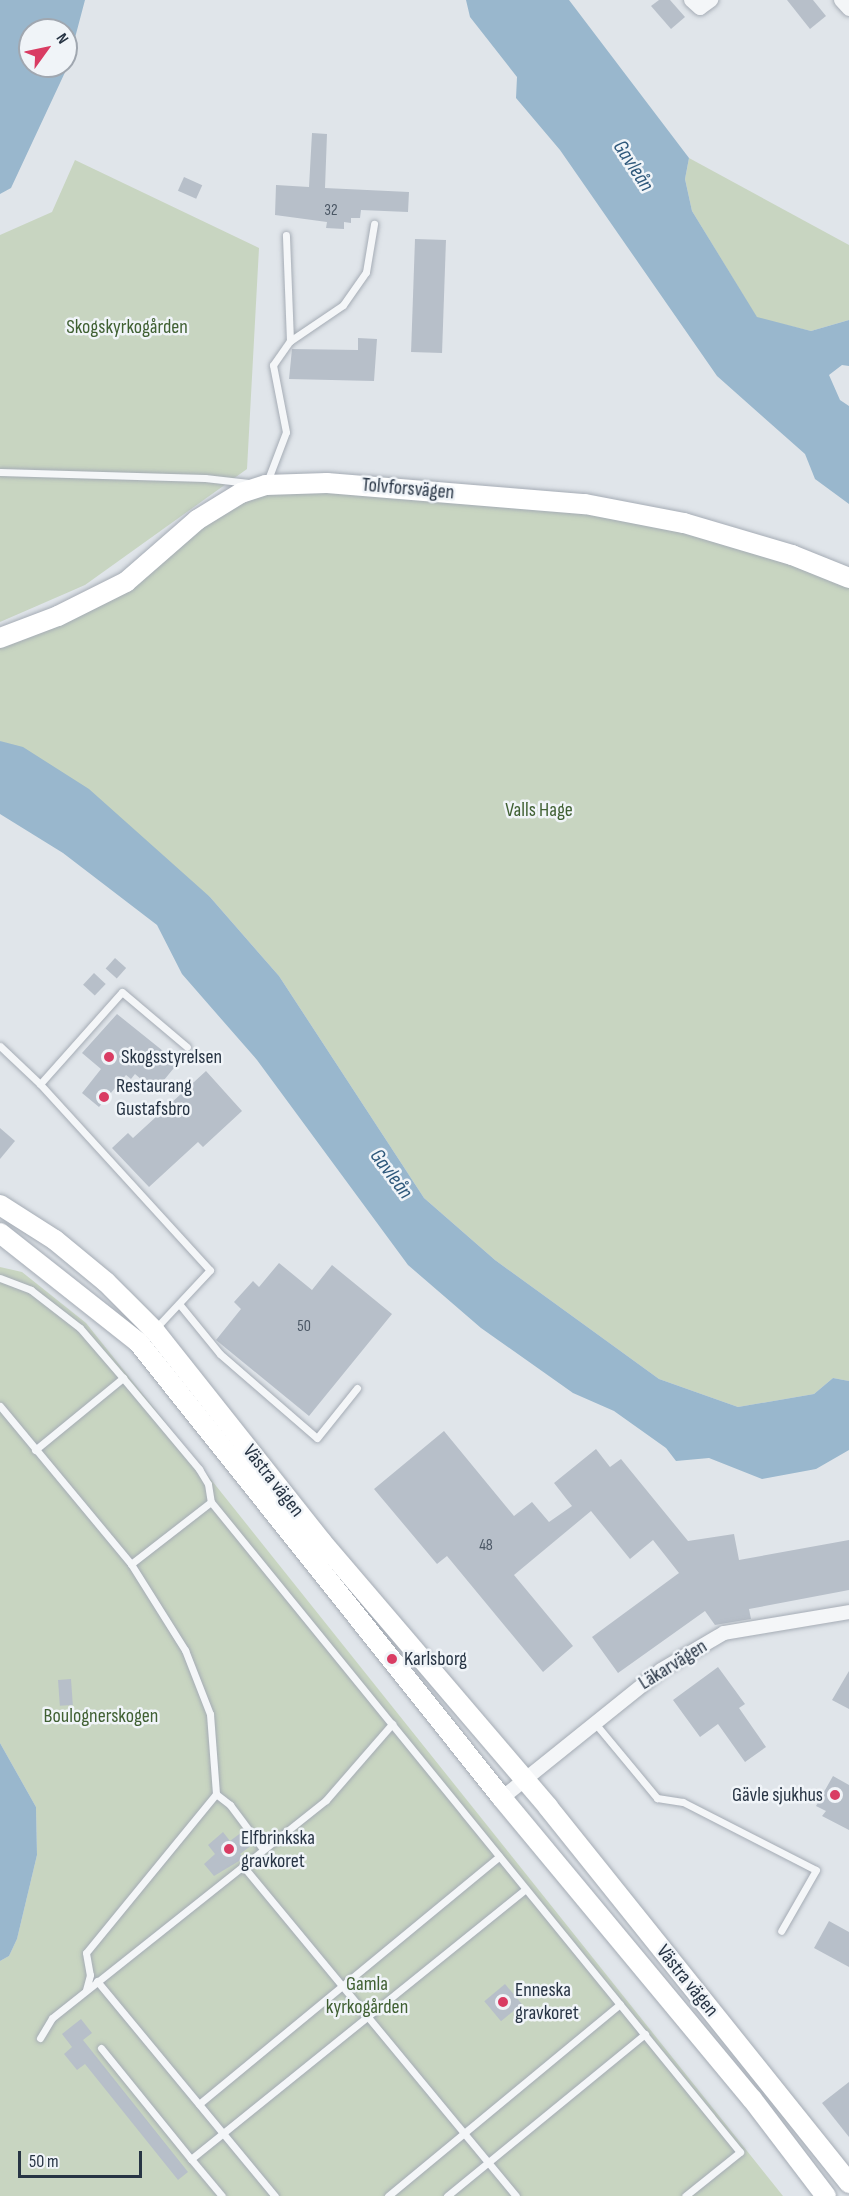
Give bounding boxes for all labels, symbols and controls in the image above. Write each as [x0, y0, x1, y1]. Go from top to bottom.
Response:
north arrow [18, 18, 78, 78]
text: N [52, 30, 72, 48]
water label: Gavleån [607, 136, 659, 196]
house number: 32 [324, 201, 338, 221]
park label: Skogskyrkogården [66, 315, 188, 339]
street label: Tolvforsvägen [361, 473, 455, 505]
park label: Valls Hage [505, 798, 573, 822]
place label: Skogsstyrelsen [121, 1045, 222, 1069]
marker: Skogsstyrelsen [102, 1050, 116, 1064]
place label: Restaurang Gustafsbro [116, 1074, 192, 1121]
marker: Restaurang Gustafsbro [97, 1090, 111, 1104]
water label: Gavleån [364, 1144, 418, 1204]
house number: 50 [297, 1317, 311, 1337]
street label: Västra vägen [237, 1440, 309, 1522]
house number: 48 [479, 1536, 493, 1556]
street label: Läkarvägen [634, 1635, 712, 1695]
place label: Karlsborg [404, 1647, 467, 1671]
marker: Karlsborg [385, 1652, 399, 1666]
park label: Boulognerskogen [44, 1704, 158, 1728]
place label: Gävle sjukhus [732, 1783, 823, 1807]
marker: Gävle sjukhus [828, 1788, 842, 1802]
place label: Elfbrinkska gravkoret [241, 1826, 315, 1873]
marker: Elfbrinkska gravkoret [222, 1842, 236, 1856]
street label: Västra vägen [651, 1940, 723, 2022]
park label: Gamla kyrkogården [326, 1972, 408, 2019]
place label: Enneska gravkoret [515, 1978, 579, 2025]
marker: Enneska gravkoret [496, 1995, 510, 2009]
scale bar [21, 2139, 146, 2177]
text: 50 m [29, 2151, 59, 2172]

